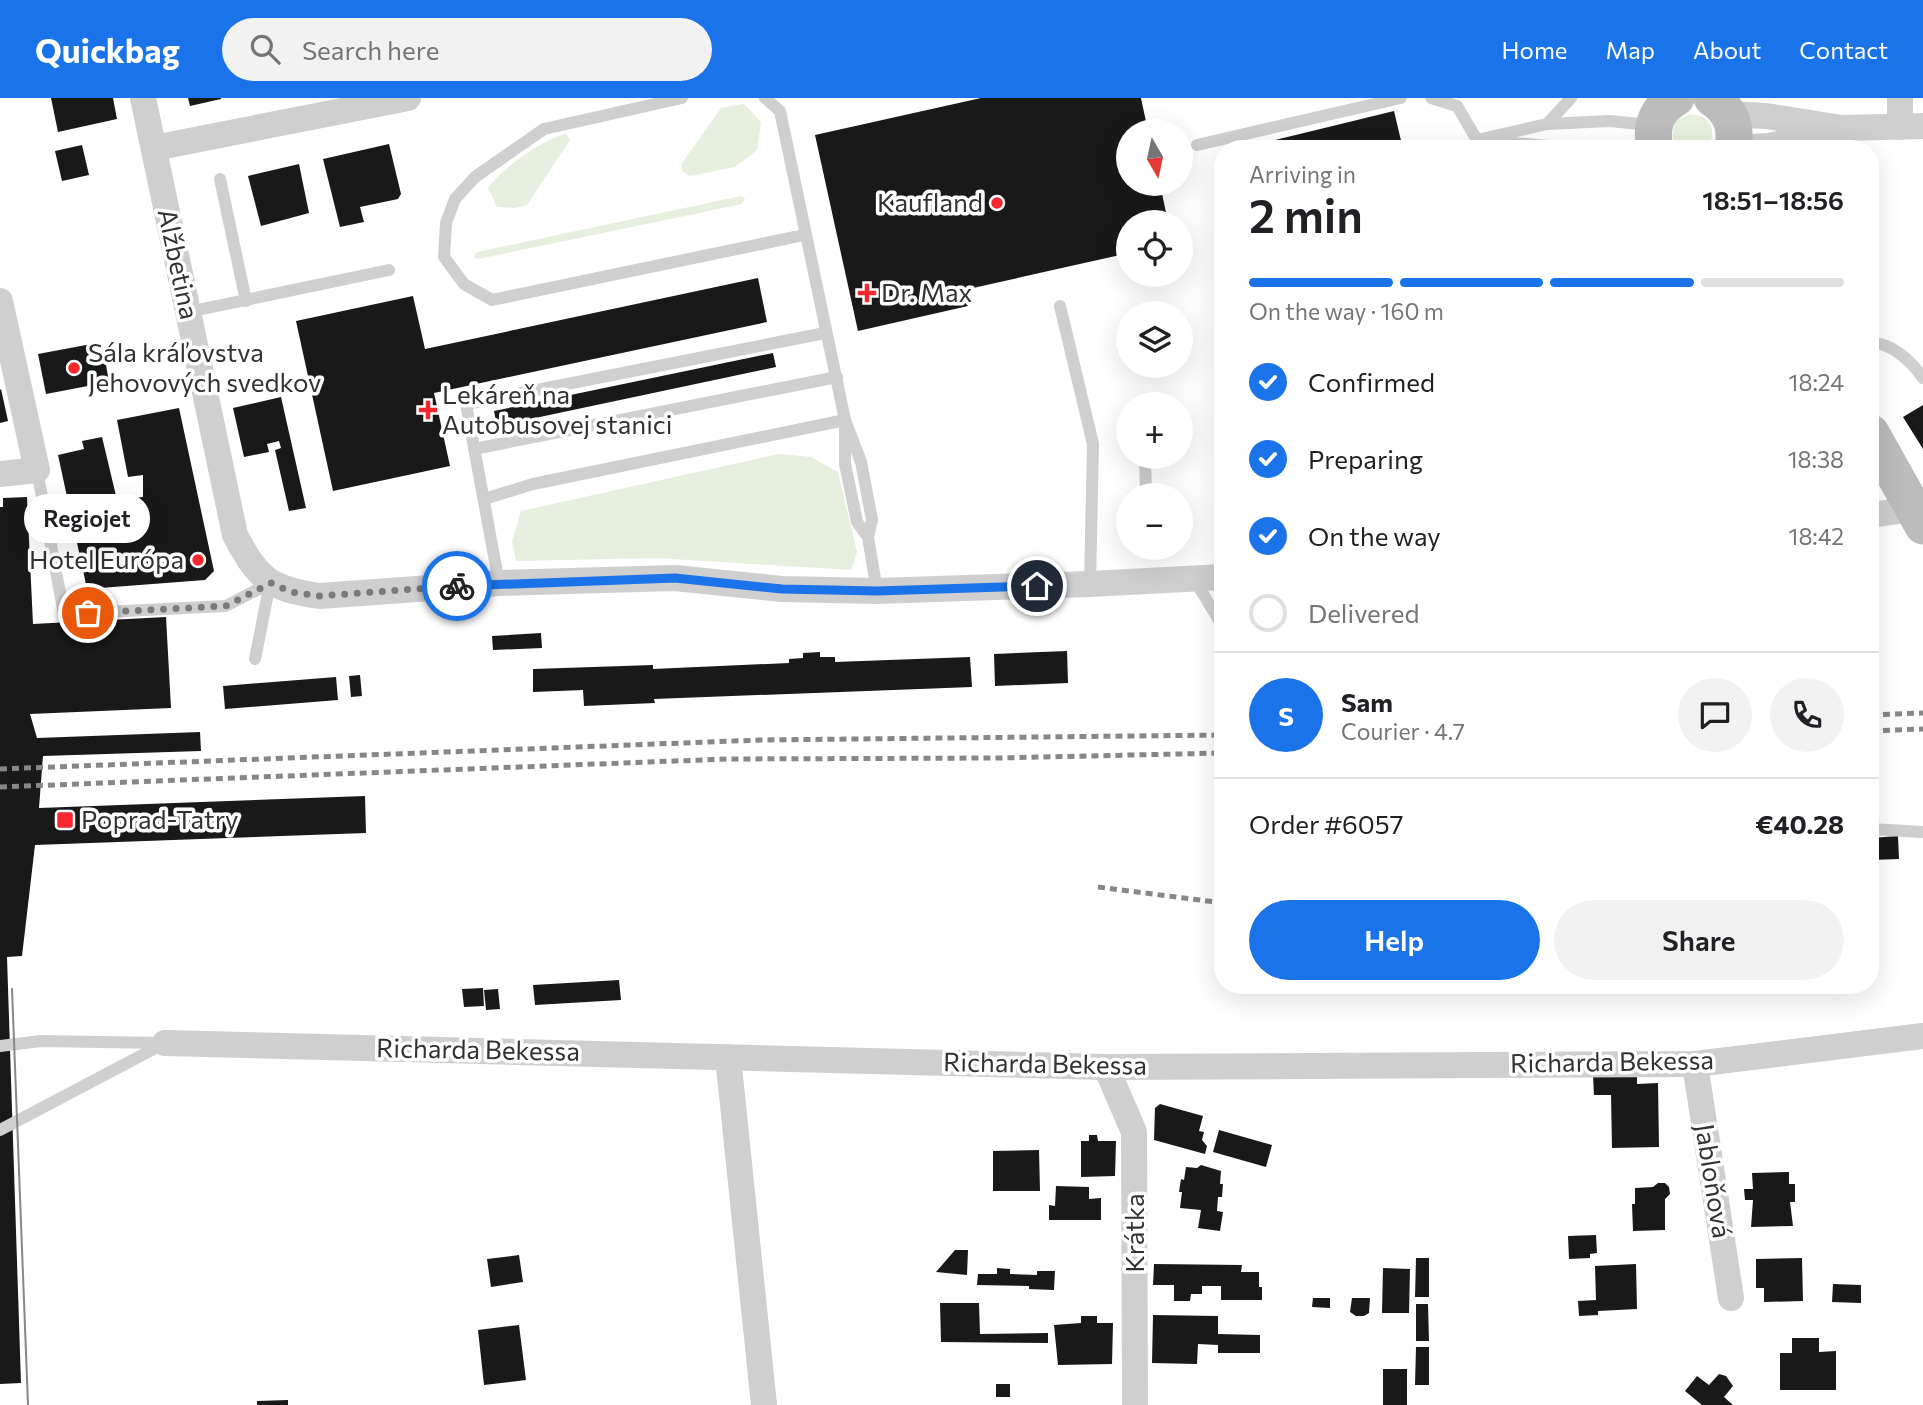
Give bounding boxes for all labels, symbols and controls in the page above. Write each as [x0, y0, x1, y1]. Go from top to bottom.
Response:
search box [222, 18, 712, 81]
text: Quickbag [35, 29, 180, 70]
icon: search [246, 30, 284, 68]
text: Search here [302, 34, 439, 65]
text: Home [1502, 35, 1568, 64]
text: Map [1606, 35, 1655, 64]
text: About [1693, 35, 1761, 64]
text: Contact [1799, 35, 1888, 64]
north arrow [1116, 119, 1194, 196]
map controls [1116, 119, 1193, 560]
text: Arriving in [1249, 160, 1356, 188]
text: 18:51–18:56 [1702, 184, 1844, 215]
place label: Kaufland [877, 186, 983, 217]
text: 2 min [1249, 186, 1363, 242]
marker: Kaufland [989, 195, 1005, 211]
street label: Alžbetina [153, 206, 206, 322]
button: locate [1116, 210, 1193, 287]
place label: Dr. Max [881, 276, 973, 307]
marker: Dr. Max [859, 285, 875, 301]
text: On the way · 160 m [1249, 297, 1444, 325]
button: layers [1116, 301, 1193, 378]
place label: Sála kráľovstva Jehovových svedkov [88, 336, 321, 397]
marker: Sála kráľovstva Jehovových svedkov [66, 360, 82, 376]
icon: check [1249, 363, 1287, 401]
text: Confirmed [1308, 366, 1435, 397]
text: 18:24 [1789, 368, 1844, 396]
place label: Lekáreň na Autobusovej stanici [442, 378, 672, 439]
button: + [1116, 392, 1193, 469]
marker: Lekáreň na Autobusovej stanici [420, 402, 436, 418]
icon: check [1249, 440, 1287, 478]
text: Preparing [1308, 443, 1423, 474]
text: 18:38 [1788, 445, 1844, 473]
button: − [1116, 483, 1193, 560]
callout: Regiojet [25, 494, 151, 543]
text: Regiojet [43, 504, 131, 532]
icon: check [1249, 517, 1287, 555]
text: On the way [1308, 520, 1441, 551]
text: 18:42 [1789, 522, 1844, 550]
place label: Hotel Európa [29, 543, 184, 574]
courier [422, 551, 492, 621]
marker: Hotel Európa [190, 552, 206, 568]
pin [1007, 556, 1067, 616]
icon: bike [438, 567, 476, 605]
icon: home [1018, 567, 1056, 605]
pin [58, 583, 118, 643]
icon: bag [69, 594, 107, 632]
text: Delivered [1308, 597, 1419, 628]
button: chat [1678, 678, 1752, 752]
button: phone [1770, 678, 1844, 752]
text: Sam [1341, 686, 1393, 717]
text: S [1278, 700, 1294, 731]
text: Courier · 4.7 [1341, 717, 1465, 745]
place label: Poprad-Tatry [81, 803, 239, 834]
text: Order #6057 [1249, 808, 1403, 839]
text: €40.28 [1755, 808, 1844, 839]
marker: Poprad-Tatry [55, 810, 75, 830]
button: Help [1249, 900, 1540, 980]
button: Share [1554, 900, 1844, 980]
street label: Richarda Bekessa [376, 1031, 580, 1066]
street label: Richarda Bekessa [1510, 1043, 1714, 1078]
street label: Richarda Bekessa [943, 1045, 1147, 1080]
street label: Jabloňová [1690, 1121, 1739, 1240]
street label: Krátka [1118, 1193, 1149, 1273]

